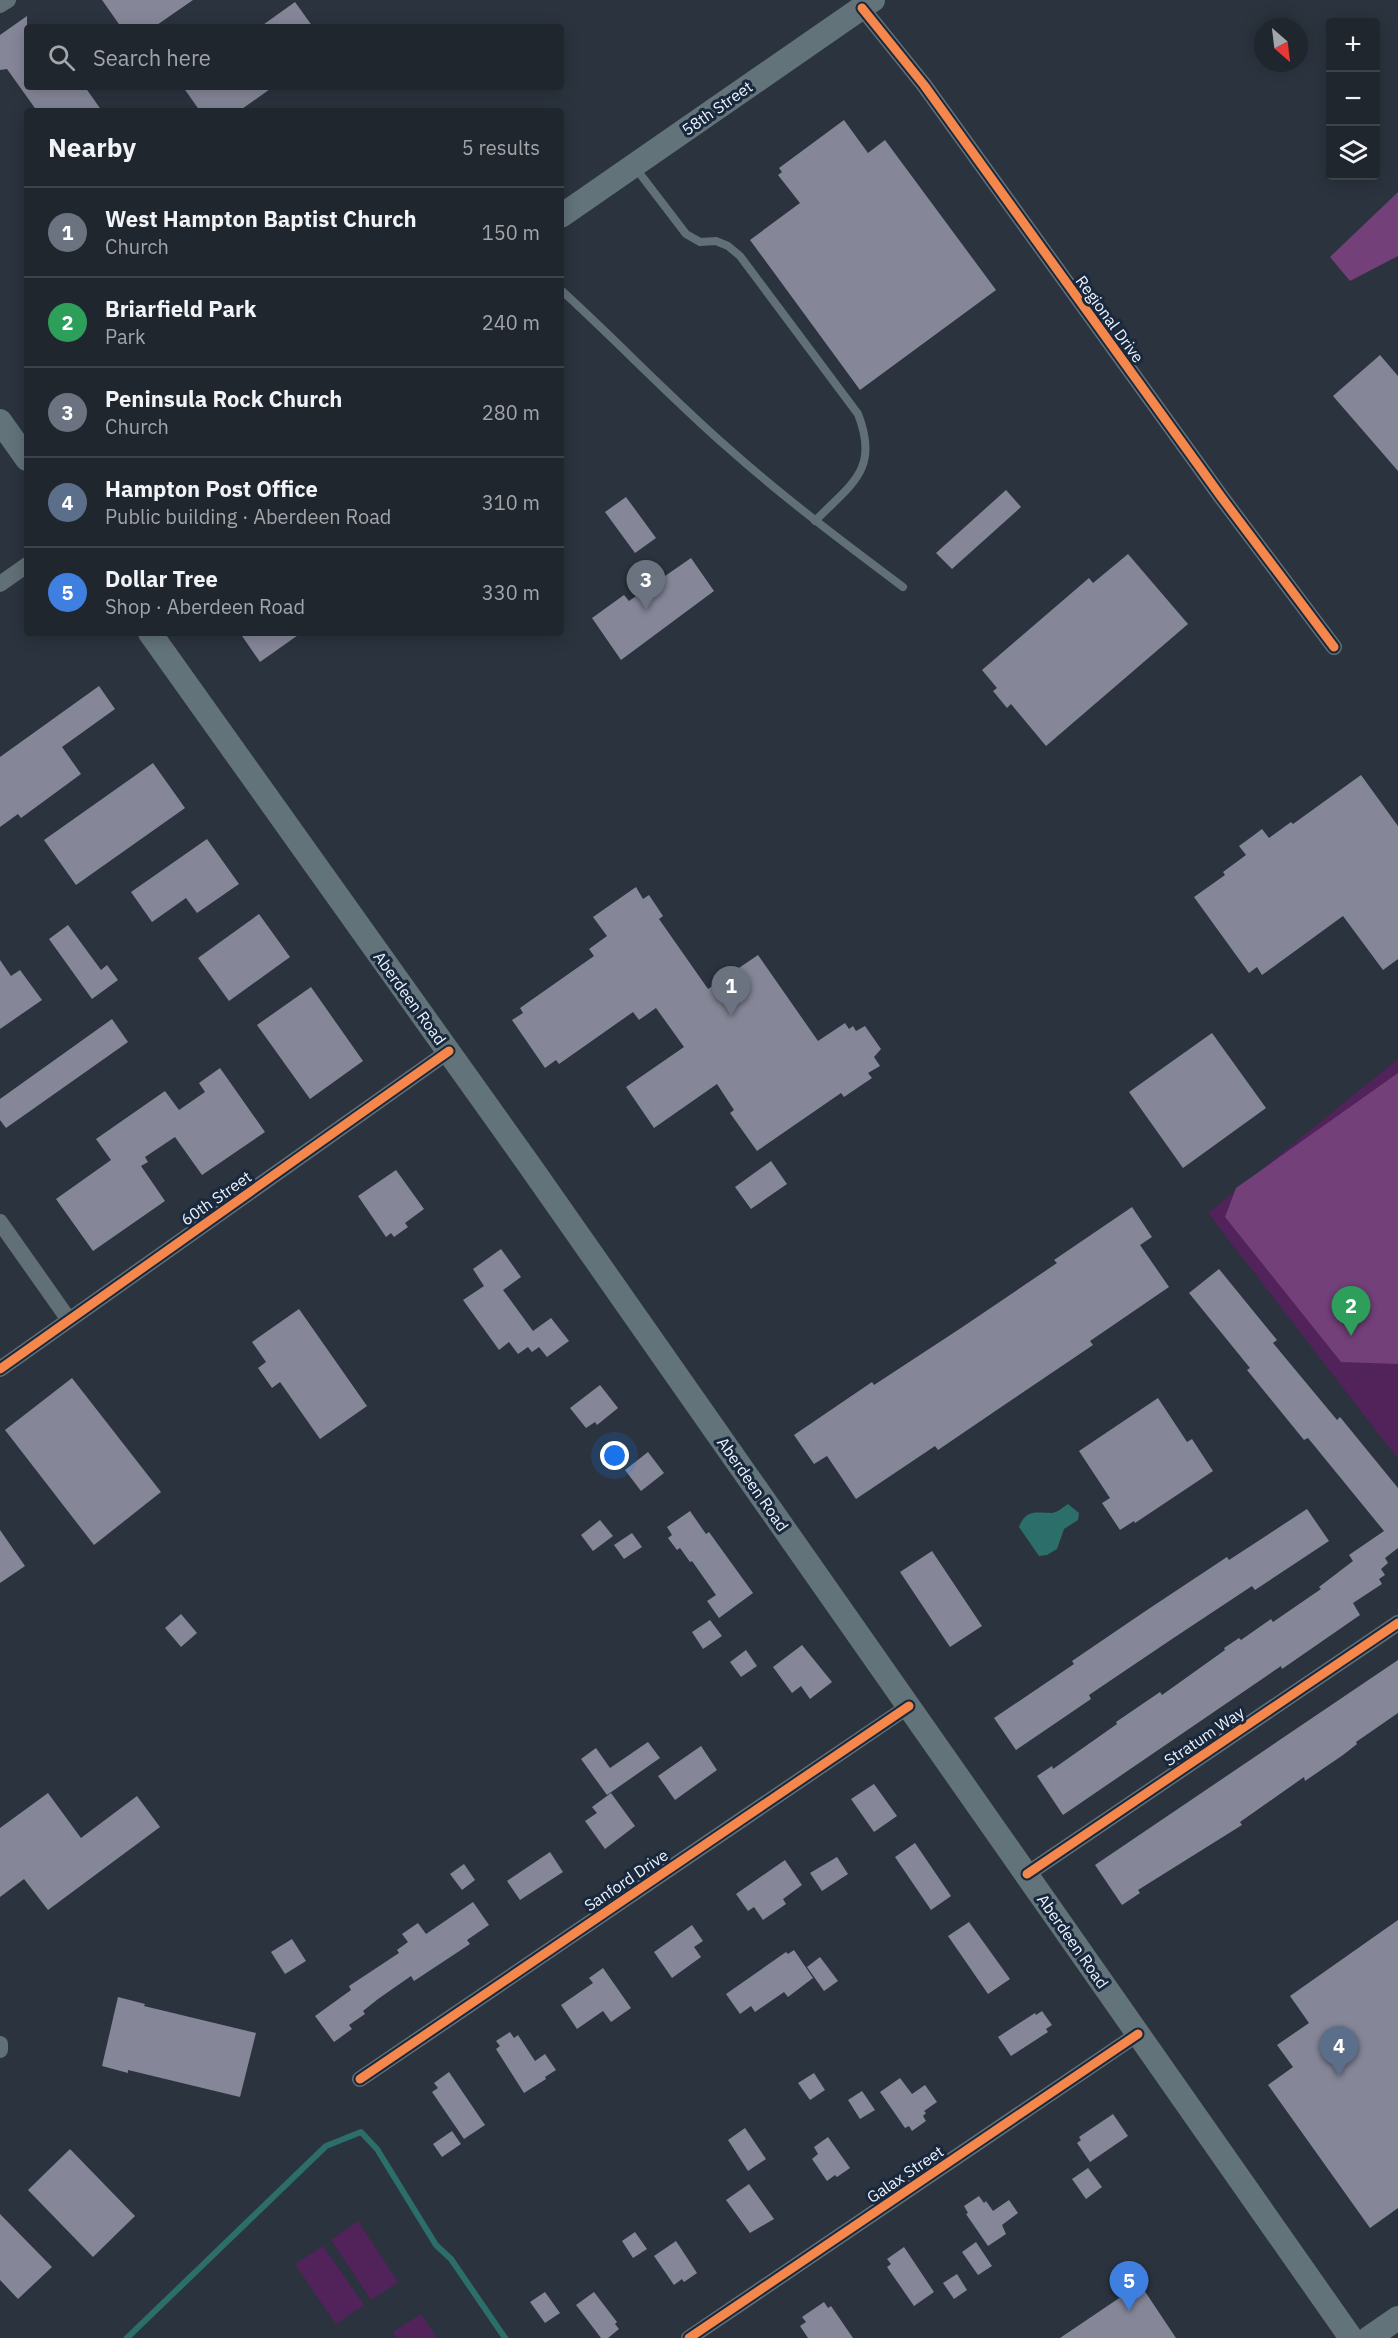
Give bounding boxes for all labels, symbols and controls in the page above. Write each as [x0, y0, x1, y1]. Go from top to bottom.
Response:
north arrow [1254, 18, 1308, 72]
map controls [1326, 18, 1380, 180]
button: + [1326, 18, 1380, 72]
search box [24, 24, 564, 90]
icon: search [45, 41, 78, 74]
text: Search here [93, 43, 211, 72]
button: − [1326, 72, 1380, 126]
street label: 58th Street [678, 76, 756, 140]
button: layers [1326, 126, 1380, 180]
text: Nearby [48, 130, 136, 164]
text: 5 results [462, 134, 540, 161]
text: West Hampton Baptist Church [105, 204, 417, 233]
text: 1 [62, 219, 74, 246]
text: 150 m [482, 219, 540, 246]
text: Church [105, 233, 169, 260]
street label: Regional Drive [1072, 271, 1149, 367]
text: Briarfield Park [105, 294, 257, 323]
text: 2 [62, 309, 74, 336]
text: 240 m [482, 309, 540, 336]
text: Park [105, 323, 145, 350]
text: Peninsula Rock Church [105, 384, 342, 413]
text: 3 [62, 399, 74, 426]
text: 280 m [482, 399, 540, 426]
text: Church [105, 413, 169, 440]
text: Hampton Post Office [105, 474, 318, 503]
text: 4 [62, 489, 74, 516]
text: 310 m [482, 489, 540, 516]
text: Public building · Aberdeen Road [105, 503, 391, 530]
pin: 3 [626, 560, 666, 610]
text: Dollar Tree [105, 564, 218, 593]
text: 5 [62, 579, 74, 606]
text: 330 m [482, 579, 540, 606]
text: Shop · Aberdeen Road [105, 593, 305, 620]
street label: Aberdeen Road [369, 947, 451, 1049]
pin: 1 [712, 966, 750, 1016]
street label: 60th Street [177, 1166, 255, 1230]
pin: 2 [1332, 1286, 1370, 1336]
street label: Aberdeen Road [713, 1433, 793, 1535]
your location [600, 1441, 629, 1470]
street label: Stratum Way [1160, 1702, 1248, 1770]
street label: Sanford Drive [580, 1844, 672, 1915]
street label: Aberdeen Road [1033, 1890, 1113, 1992]
pin: 4 [1320, 2026, 1358, 2076]
street label: Galax Street [863, 2141, 947, 2207]
pin: 5 [1110, 2262, 1148, 2311]

